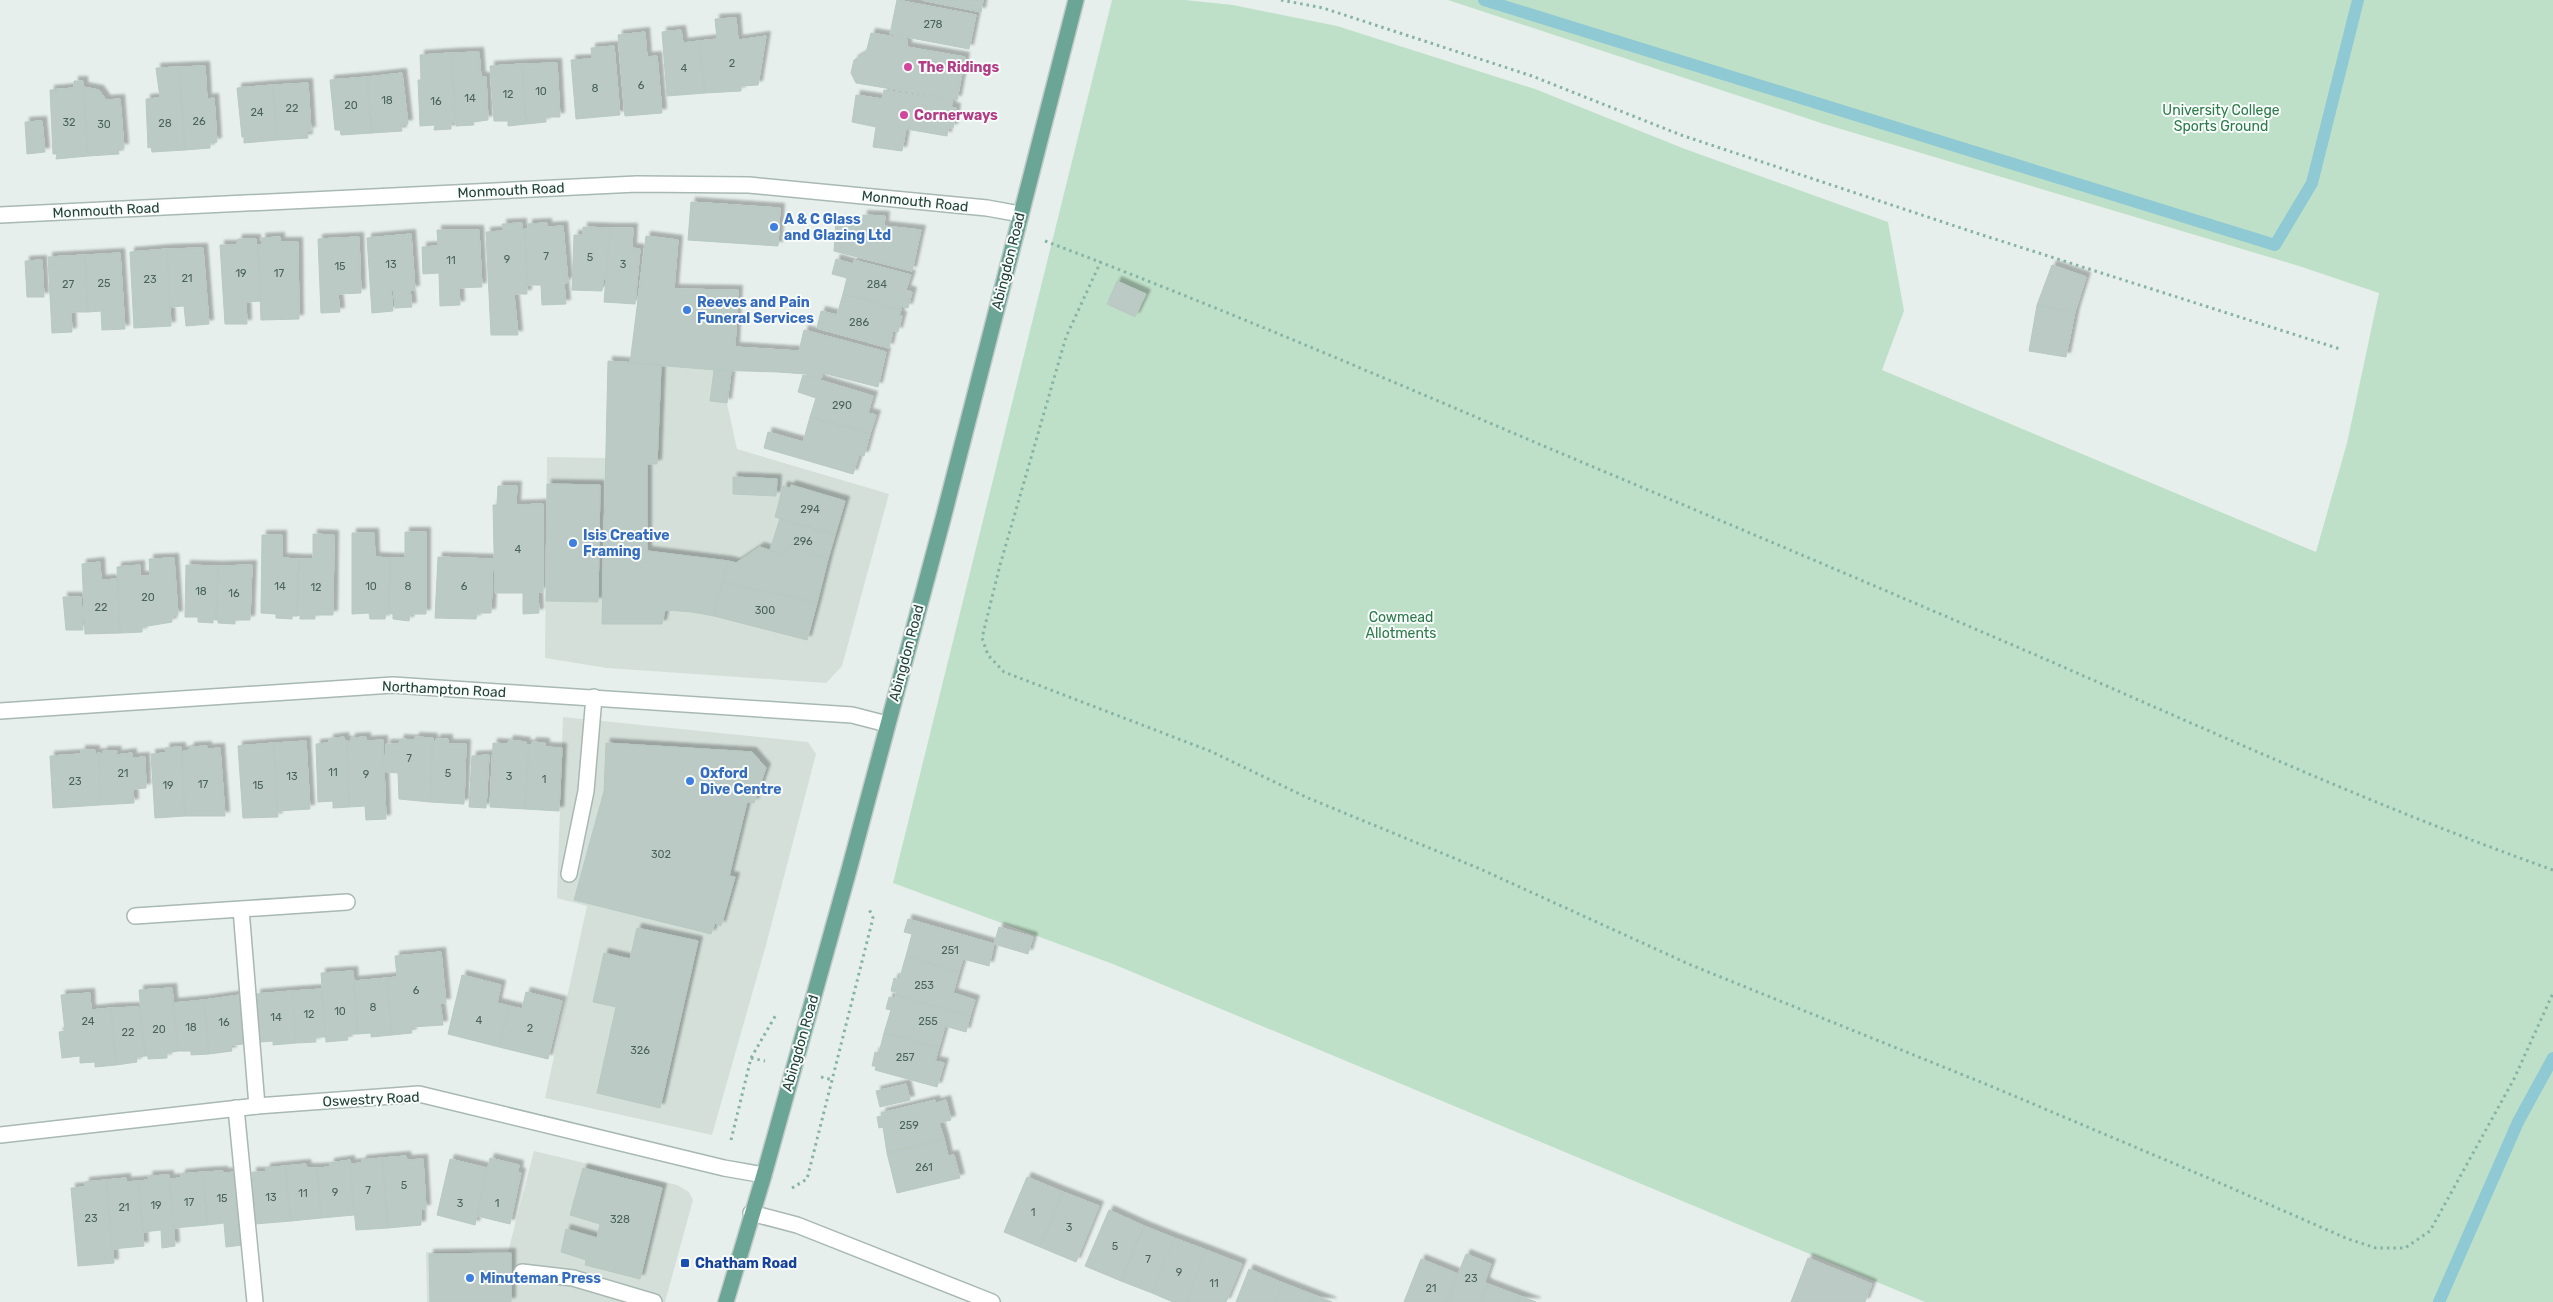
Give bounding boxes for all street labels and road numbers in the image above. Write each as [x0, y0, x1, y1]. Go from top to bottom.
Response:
street label: Monmouth Road [457, 179, 565, 202]
street label: Monmouth Road [861, 187, 969, 216]
street label: Monmouth Road [52, 199, 160, 222]
street label: Abingdon Road [988, 211, 1029, 311]
street label: Abingdon Road [885, 603, 928, 703]
street label: Northampton Road [382, 678, 506, 701]
street label: Abingdon Road [779, 993, 822, 1093]
street label: Oswestry Road [322, 1088, 420, 1111]

